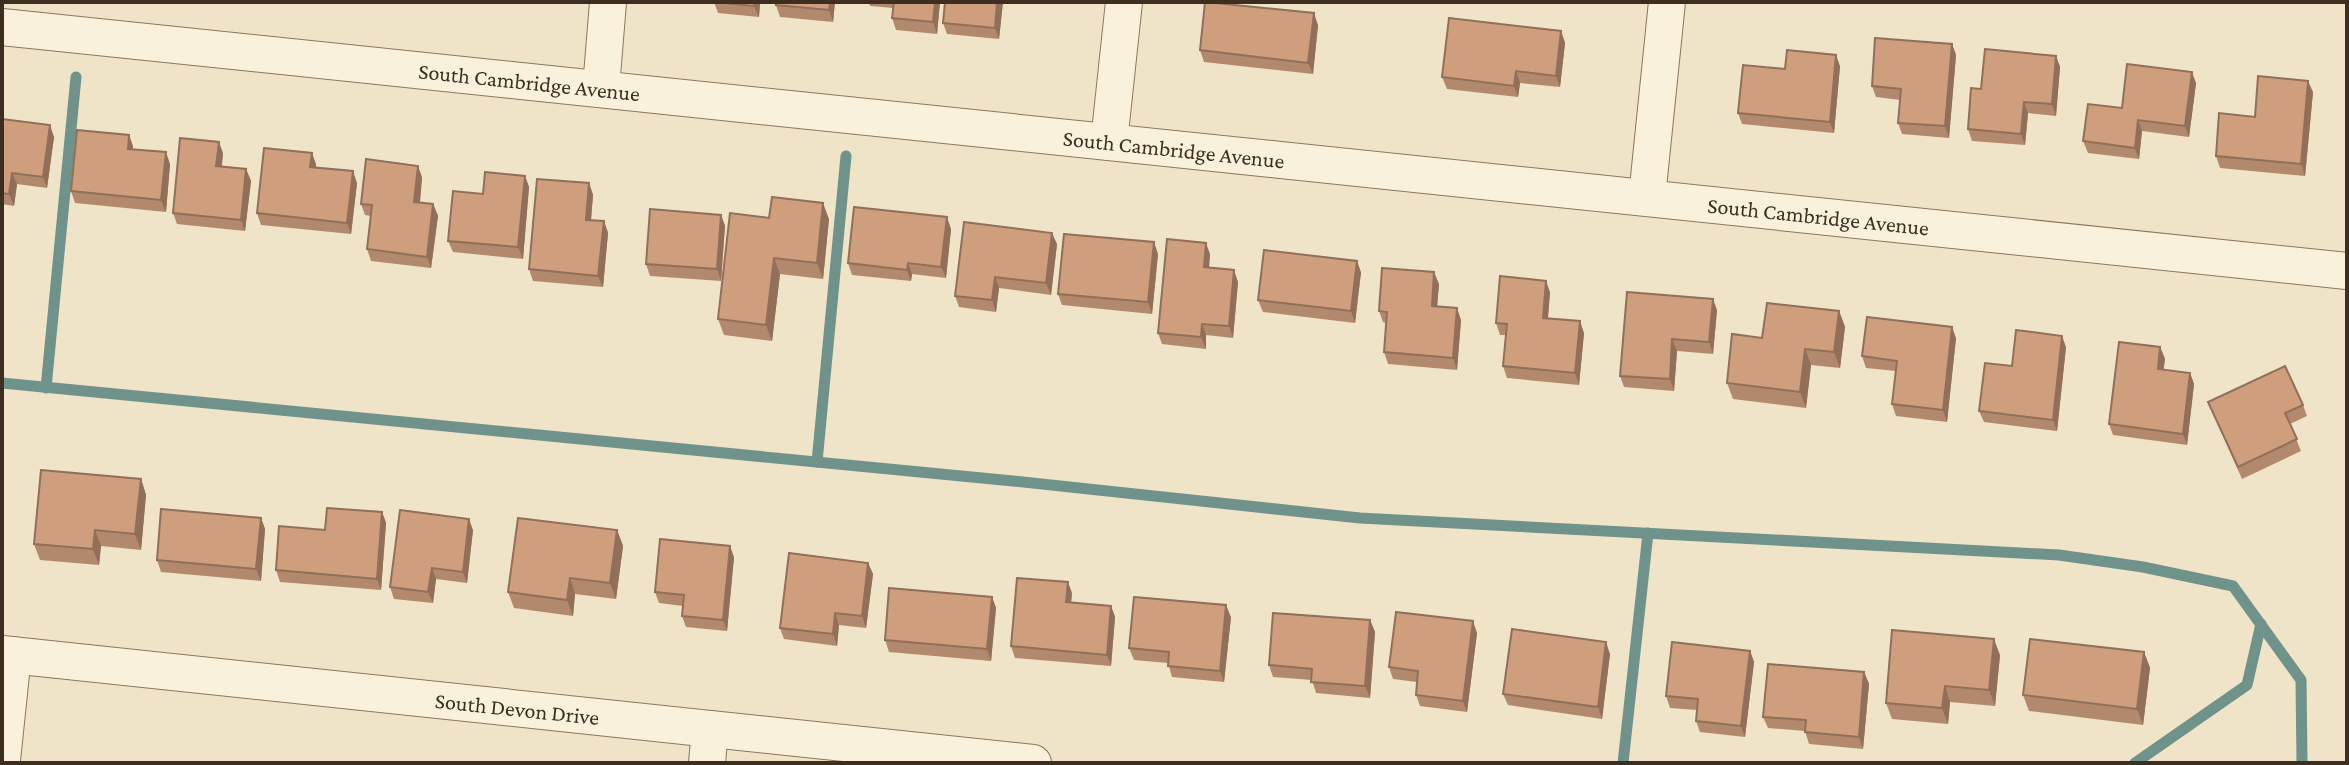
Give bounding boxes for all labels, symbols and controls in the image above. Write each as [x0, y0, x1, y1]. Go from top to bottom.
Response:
street label: South Cambridge Avenue [417, 58, 641, 106]
street label: South Cambridge Avenue [1062, 125, 1286, 173]
street label: South Cambridge Avenue [1706, 192, 1930, 240]
street label: South Devon Drive [434, 687, 601, 730]

